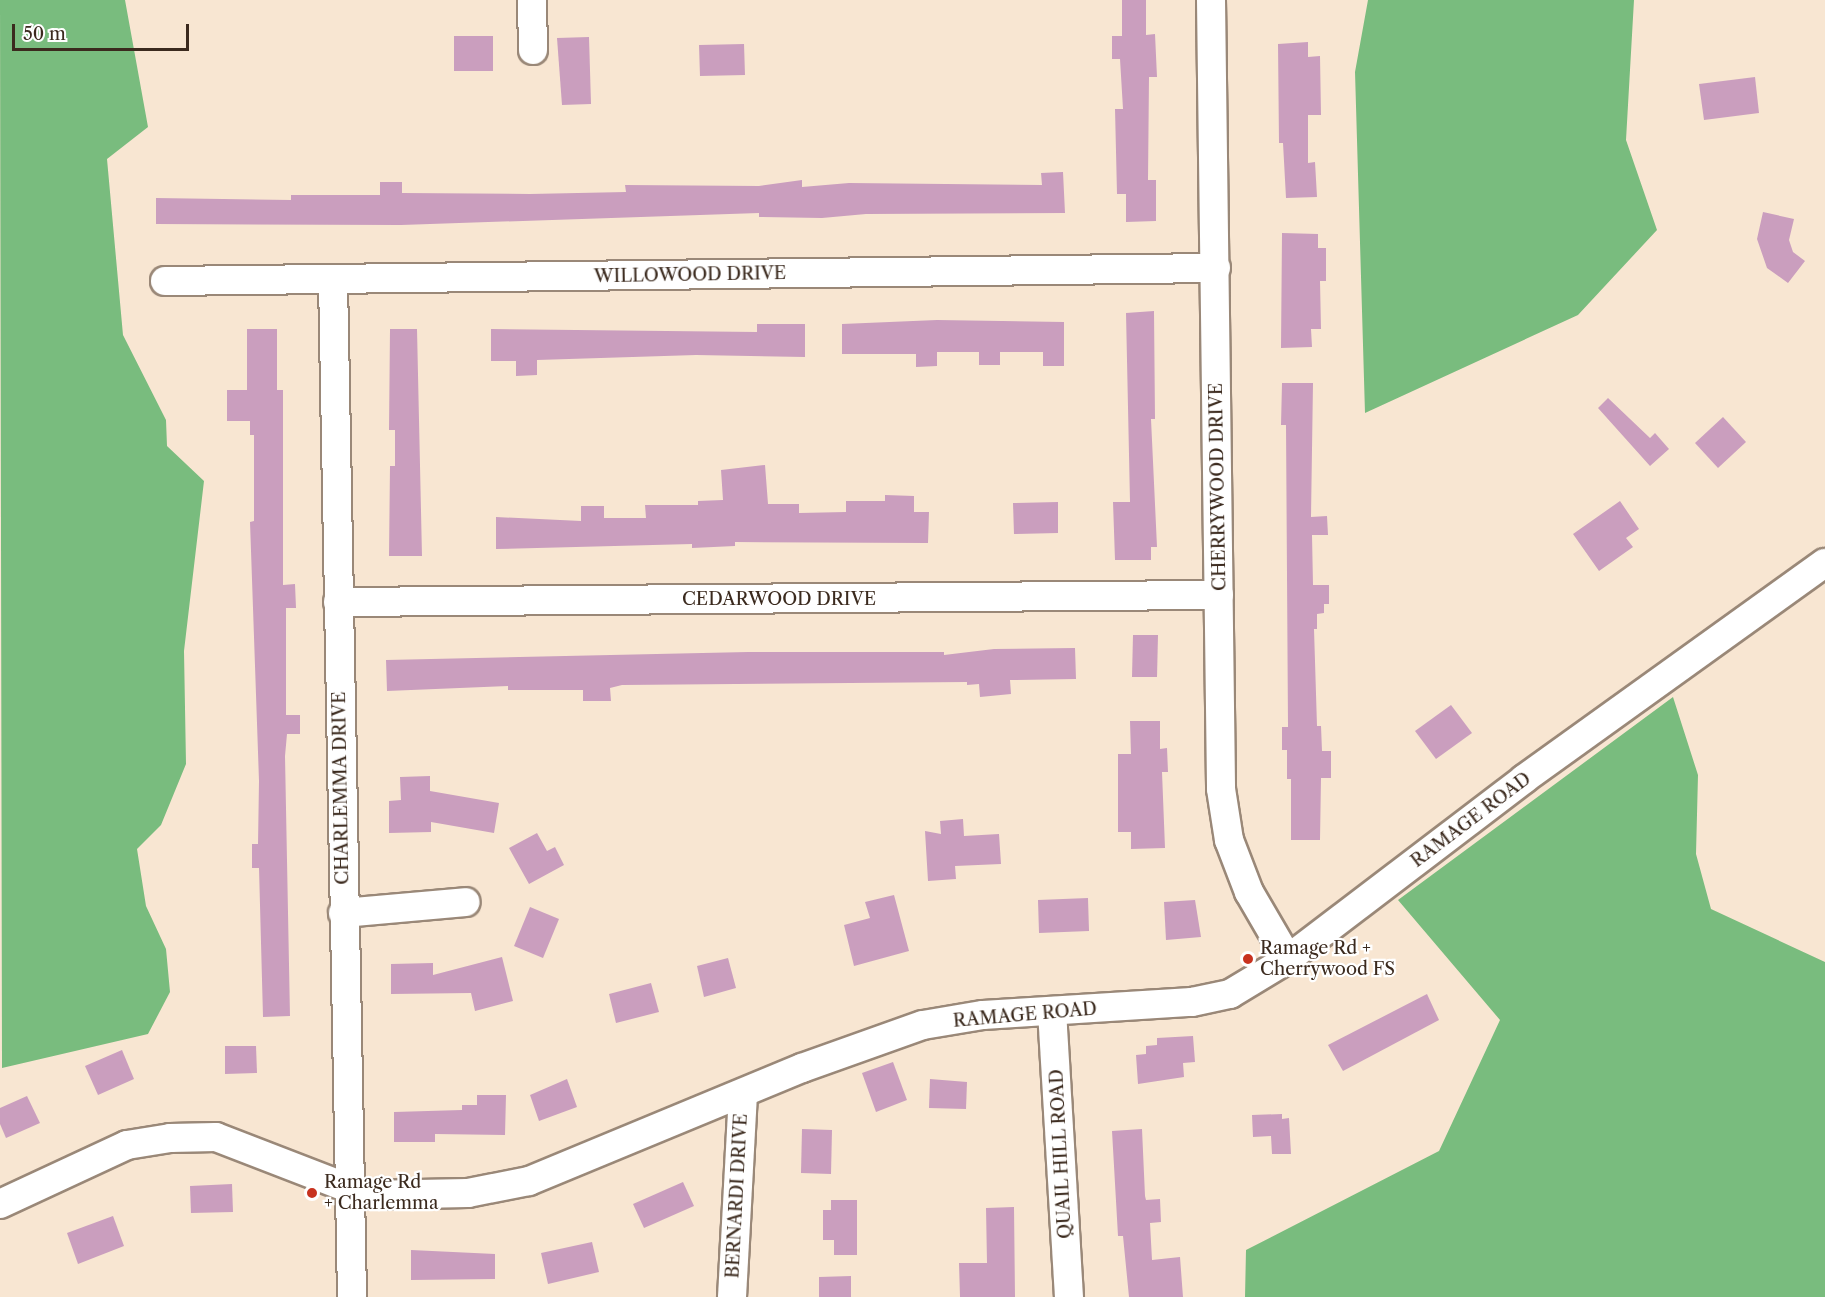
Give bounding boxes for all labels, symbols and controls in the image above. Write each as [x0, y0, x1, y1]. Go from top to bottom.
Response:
scale bar [15, 12, 192, 50]
text: 50 m [23, 23, 66, 45]
street label: WILLOWOOD DRIVE [594, 263, 786, 287]
street label: CHERRYWOOD DRIVE [1205, 383, 1231, 591]
street label: CEDARWOOD DRIVE [682, 588, 876, 610]
street label: CHARLEMMA DRIVE [329, 691, 353, 885]
street label: RAMAGE ROAD [1407, 768, 1535, 872]
place label: Ramage Rd + Cherrywood FS [1260, 938, 1395, 980]
marker: Ramage Rd + Cherrywood FS [1241, 952, 1255, 966]
street label: RAMAGE ROAD [952, 998, 1098, 1032]
street label: QUAIL HILL ROAD [1046, 1068, 1076, 1240]
street label: BERNARDI DRIVE [722, 1113, 752, 1279]
place label: Ramage Rd + Charlemma [324, 1172, 438, 1214]
marker: Ramage Rd + Charlemma [305, 1186, 319, 1200]

